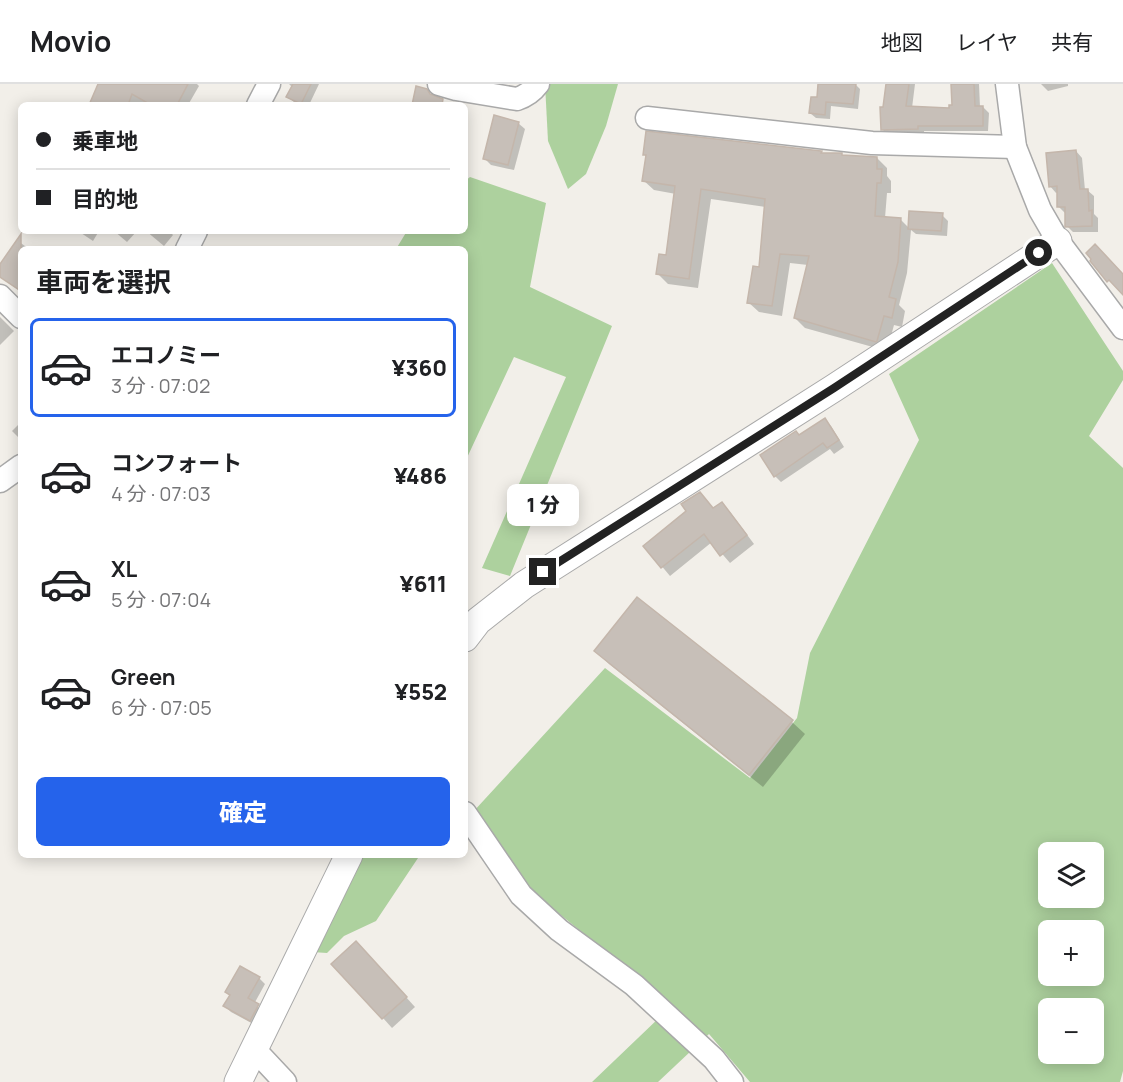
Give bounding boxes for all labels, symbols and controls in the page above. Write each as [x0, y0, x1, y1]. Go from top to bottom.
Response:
text: Movio [30, 22, 111, 60]
text: 地図 [881, 28, 923, 56]
text: レイヤ [956, 28, 1018, 56]
text: 共有 [1051, 28, 1093, 56]
text: 乗車地 [72, 126, 138, 156]
text: 目的地 [72, 184, 138, 214]
route start [1025, 239, 1052, 266]
text: 車両を選択 [36, 263, 171, 300]
text: エコノミー [111, 340, 221, 370]
icon: car [39, 341, 93, 395]
text: ¥360 [392, 353, 447, 383]
text: 3 分 · 07:02 [111, 372, 210, 399]
text: コンフォート [111, 448, 242, 478]
icon: car [39, 449, 93, 503]
text: ¥486 [394, 461, 447, 491]
text: 4 分 · 07:03 [111, 480, 211, 507]
callout: 1 分 [507, 485, 579, 527]
text: 1 分 [526, 491, 560, 518]
text: XL [111, 554, 137, 584]
icon: car [39, 557, 93, 611]
route end [529, 558, 556, 585]
text: ¥611 [400, 569, 447, 599]
text: 5 分 · 07:04 [111, 586, 211, 613]
text: Green [111, 662, 176, 692]
icon: car [39, 665, 93, 719]
text: ¥552 [394, 677, 447, 707]
text: 6 分 · 07:05 [111, 694, 212, 721]
button: 確定 [36, 777, 450, 846]
map controls [1038, 842, 1104, 1064]
button: layers [1038, 842, 1104, 908]
button: + [1038, 920, 1104, 986]
button: − [1038, 998, 1104, 1064]

